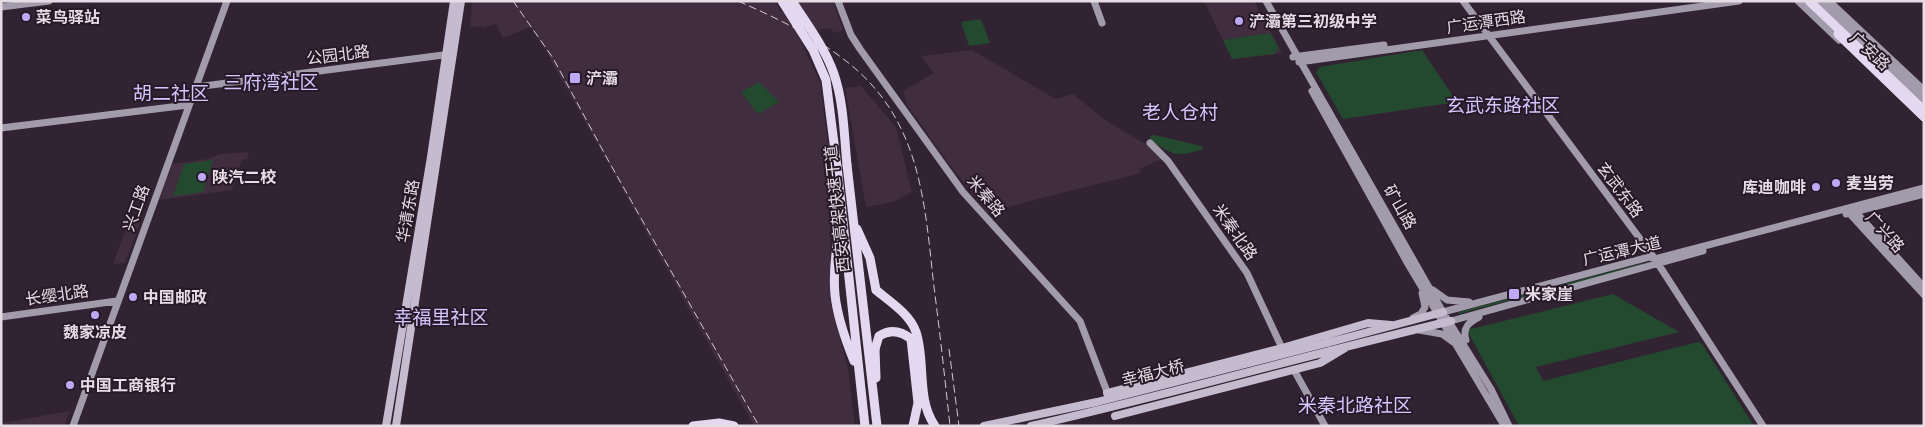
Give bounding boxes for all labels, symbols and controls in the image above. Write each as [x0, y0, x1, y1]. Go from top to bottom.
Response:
street label: 广运潭西路 [1445, 7, 1527, 37]
place label: 菜鸟驿站 [36, 8, 100, 27]
marker: 菜鸟驿站 [20, 11, 32, 23]
place label: 浐灞第三初级中学 [1249, 12, 1377, 31]
marker: 浐灞第三初级中学 [1233, 15, 1245, 27]
street label: 广安路 [1846, 28, 1894, 74]
street label: 公园北路 [305, 42, 371, 68]
place label: 浐灞 [586, 69, 618, 88]
district label: 三府湾社区 [223, 71, 319, 93]
marker: 浐灞 [568, 71, 582, 85]
district label: 胡二社区 [133, 82, 209, 104]
district label: 玄武东路社区 [1446, 94, 1560, 116]
district label: 老人仓村 [1142, 101, 1218, 123]
street label: 西安高架快速干道 [821, 144, 853, 274]
street label: 玄武东路 [1593, 159, 1647, 221]
place label: 陕汽二校 [212, 168, 277, 187]
marker: 陕汽二校 [196, 171, 208, 183]
street label: 米秦路 [963, 172, 1009, 220]
place label: 麦当劳 [1846, 174, 1894, 193]
marker: 麦当劳 [1830, 177, 1842, 189]
street label: 华清东路 [393, 178, 423, 244]
place label: 库迪咖啡 [1742, 178, 1806, 197]
street label: 矿山路 [1380, 181, 1420, 233]
marker: 库迪咖啡 [1810, 181, 1822, 193]
street label: 兴工路 [119, 182, 153, 234]
street label: 米秦北路 [1209, 200, 1261, 264]
street label: 广兴路 [1862, 208, 1908, 256]
street label: 广运潭大道 [1581, 233, 1663, 269]
street label: 长缨北路 [24, 281, 90, 309]
place label: 米家崖 [1525, 285, 1573, 304]
marker: 米家崖 [1507, 287, 1521, 301]
place label: 中国邮政 [143, 288, 207, 307]
marker: 中国邮政 [127, 291, 139, 303]
district label: 幸福里社区 [393, 306, 489, 328]
marker: 魏家凉皮 [89, 309, 101, 321]
place label: 魏家凉皮 [63, 323, 127, 342]
street label: 幸福大桥 [1120, 356, 1186, 390]
place label: 中国工商银行 [80, 376, 176, 395]
marker: 中国工商银行 [64, 379, 76, 391]
district label: 米秦北路社区 [1298, 394, 1412, 416]

